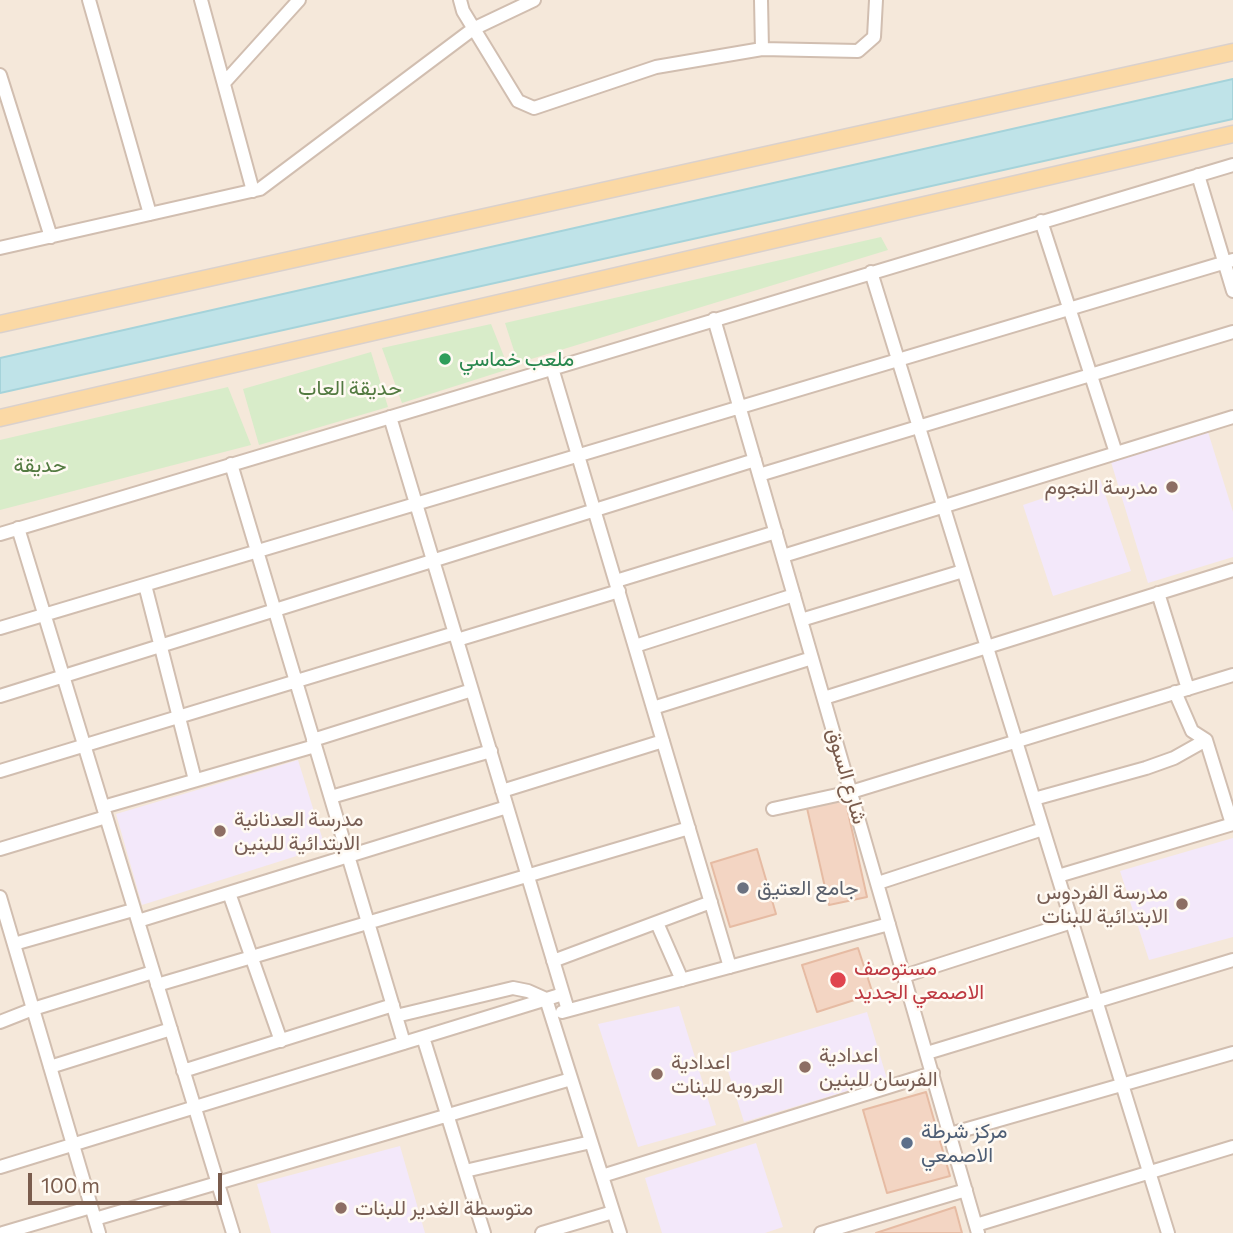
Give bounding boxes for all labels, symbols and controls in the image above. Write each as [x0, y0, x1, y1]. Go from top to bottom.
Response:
place label: ملعب خماسي [459, 346, 574, 372]
marker: ملعب خماسي [437, 351, 453, 367]
park label: حديقة العاب [298, 375, 402, 401]
park label: حديقة [13, 452, 67, 478]
place label: مدرسة النجوم [1044, 474, 1158, 500]
marker: مدرسة النجوم [1164, 479, 1180, 495]
street label: شارع السوق [821, 725, 873, 827]
place label: مدرسة العدنانية الابتدائية للبنين [234, 806, 363, 856]
marker: مدرسة العدنانية الابتدائية للبنين [212, 823, 228, 839]
place label: جامع العتيق [757, 875, 859, 901]
place label: مدرسة الفردوس الابتدائية للبنات [1037, 879, 1168, 929]
marker: جامع العتيق [735, 880, 751, 896]
marker: مدرسة الفردوس الابتدائية للبنات [1174, 896, 1190, 912]
place label: مستوصف الاصمعي الجديد [854, 955, 984, 1005]
marker: مستوصف الاصمعي الجديد [828, 970, 848, 990]
place label: اعدادية الفرسان للبنين [819, 1042, 938, 1092]
place label: اعدادية العروبه للبنات [671, 1049, 783, 1099]
marker: اعدادية الفرسان للبنين [797, 1059, 813, 1075]
marker: اعدادية العروبه للبنات [649, 1066, 665, 1082]
place label: مركز شرطة الاصمعي [921, 1118, 1007, 1168]
marker: مركز شرطة الاصمعي [899, 1135, 915, 1151]
scale bar [32, 1160, 226, 1204]
text: 100 m [41, 1172, 100, 1197]
place label: متوسطة الغدير للبنات [355, 1195, 533, 1221]
marker: متوسطة الغدير للبنات [333, 1200, 349, 1216]

